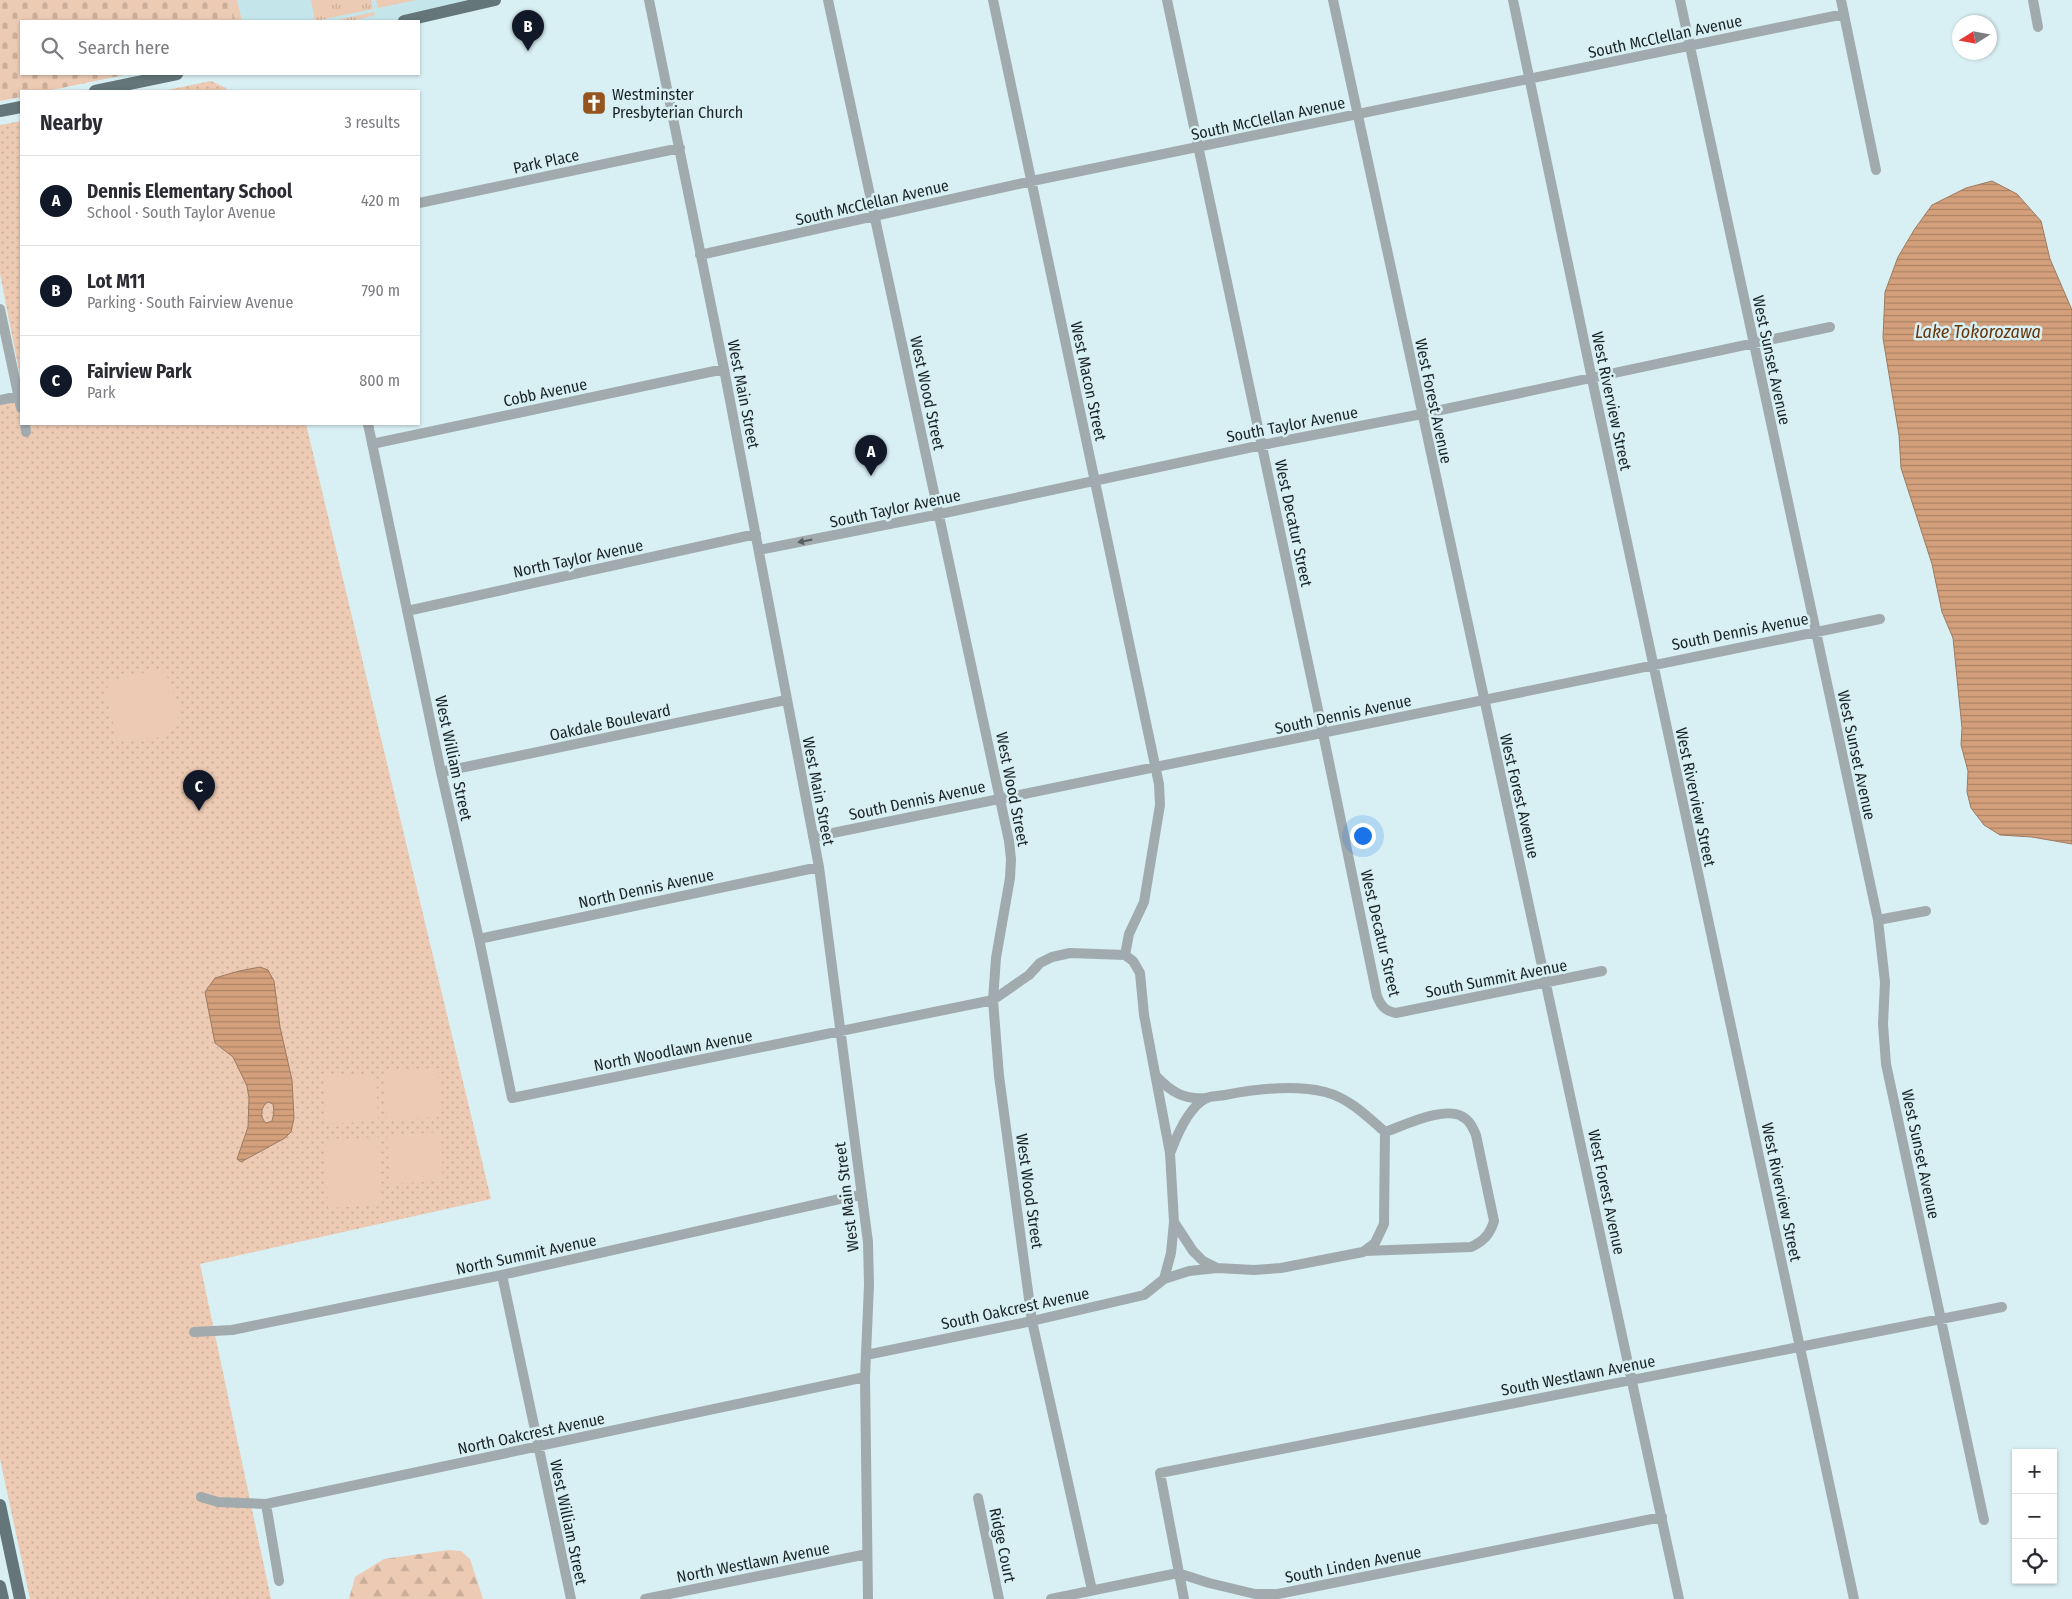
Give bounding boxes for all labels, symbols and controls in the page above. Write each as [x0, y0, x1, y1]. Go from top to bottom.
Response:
pin: B [512, 10, 544, 51]
street label: South McClellan Avenue [1586, 11, 1744, 62]
north arrow [1952, 15, 1997, 60]
search box [20, 20, 420, 75]
icon: search [38, 34, 66, 62]
text: Search here [78, 36, 170, 59]
place label: Westminster Presbyterian Church [612, 85, 743, 122]
church icon: Westminster Presbyterian Church [581, 90, 607, 116]
street label: South McClellan Avenue [1189, 93, 1347, 144]
text: Nearby [40, 110, 102, 136]
text: 3 results [344, 113, 400, 132]
street label: Park Place [511, 145, 581, 178]
street label: South McClellan Avenue [794, 176, 951, 229]
text: Dennis Elementary School [87, 180, 292, 203]
text: A [52, 191, 60, 210]
text: 420 m [361, 191, 400, 210]
text: School · South Taylor Avenue [87, 203, 276, 222]
text: Lot M11 [87, 270, 145, 293]
text: B [52, 281, 60, 300]
text: 790 m [362, 281, 400, 300]
text: Parking · South Fairview Avenue [87, 293, 293, 312]
street label: West Sunset Avenue [1748, 294, 1795, 427]
street label: West Macon Street [1067, 320, 1111, 443]
water label: Lake Tokorozawa [1915, 321, 2041, 343]
street label: West Riverview Street [1588, 330, 1636, 473]
street label: West Wood Street [906, 334, 949, 453]
street label: West Forest Avenue [1411, 337, 1456, 465]
street label: West Main Street [724, 338, 764, 451]
text: Fairview Park [87, 360, 192, 383]
text: C [52, 371, 60, 390]
text: 800 m [359, 371, 400, 390]
street label: Cobb Avenue [502, 374, 589, 411]
text: Park [87, 383, 115, 402]
street label: South Taylor Avenue [1225, 402, 1360, 447]
pin: A [855, 435, 887, 476]
street label: West Decatur Street [1271, 458, 1316, 589]
street label: South Taylor Avenue [828, 485, 962, 532]
street label: North Taylor Avenue [511, 535, 645, 582]
one-way arrow [796, 538, 812, 546]
street label: South Dennis Avenue [1670, 609, 1810, 654]
street label: West Sunset Avenue [1833, 689, 1880, 822]
street label: South Dennis Avenue [1273, 691, 1413, 738]
street label: West William Street [431, 694, 476, 823]
street label: Oakdale Boulevard [548, 700, 672, 745]
street label: West Riverview Street [1672, 726, 1720, 869]
street label: West Wood Street [992, 730, 1033, 849]
street label: West Forest Avenue [1496, 732, 1543, 860]
street label: West Main Street [799, 735, 839, 848]
pin: C [183, 770, 215, 811]
street label: South Dennis Avenue [847, 777, 987, 824]
your location [1350, 823, 1376, 849]
street label: North Dennis Avenue [577, 865, 716, 912]
street label: West Decatur Street [1357, 868, 1405, 999]
street label: South Summit Avenue [1424, 955, 1569, 1002]
street label: North Woodlawn Avenue [592, 1026, 754, 1075]
street label: West Sunset Avenue [1897, 1088, 1944, 1221]
street label: West Riverview Street [1758, 1121, 1806, 1264]
street label: West Forest Avenue [1584, 1128, 1629, 1256]
street label: West Wood Street [1012, 1132, 1047, 1251]
street label: West Main Street [830, 1140, 863, 1253]
street label: North Summit Avenue [454, 1230, 598, 1279]
street label: South Oakcrest Avenue [939, 1283, 1091, 1333]
street label: South Westlawn Avenue [1500, 1351, 1657, 1400]
street label: North Oakcrest Avenue [456, 1409, 607, 1458]
map controls [2012, 1449, 2057, 1584]
button: + [2012, 1449, 2057, 1494]
street label: West William Street [546, 1458, 591, 1587]
button: − [2012, 1494, 2057, 1539]
street label: Ridge Court [985, 1506, 1020, 1585]
street label: North Westlawn Avenue [675, 1538, 831, 1587]
button: locate [2012, 1539, 2057, 1584]
street label: South Linden Avenue [1283, 1542, 1423, 1587]

